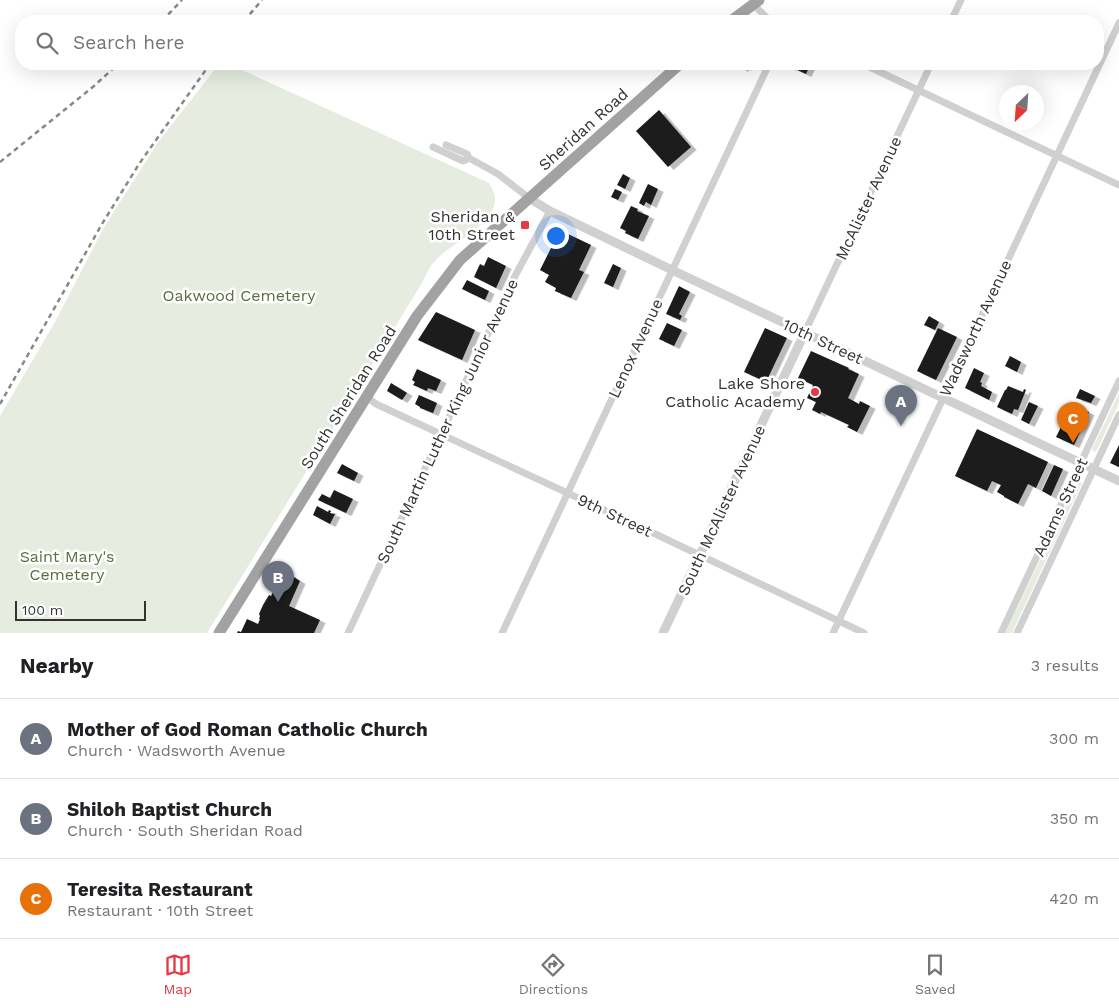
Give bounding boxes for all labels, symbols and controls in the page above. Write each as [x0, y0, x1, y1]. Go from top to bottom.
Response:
search box [15, 15, 1104, 70]
icon: search [33, 29, 61, 57]
text: Search here [73, 31, 184, 54]
street label: Sheridan Road [535, 84, 632, 174]
north arrow [999, 85, 1044, 130]
street label: McAlister Avenue [831, 133, 905, 263]
place label: Sheridan & 10th Street [429, 207, 516, 244]
marker: Sheridan & 10th Street [519, 219, 531, 231]
your location [543, 223, 569, 249]
street label: Wadsworth Avenue [935, 257, 1015, 400]
street label: South Martin Luther King Junior Avenue [373, 276, 522, 567]
park label: Oakwood Cemetery [162, 286, 316, 305]
street label: Lenox Avenue [604, 296, 667, 401]
street label: 10th Street [780, 315, 866, 368]
street label: South Sheridan Road [297, 322, 400, 472]
place label: Lake Shore Catholic Academy [665, 374, 806, 411]
pin: A [885, 385, 917, 426]
marker: Lake Shore Catholic Academy [809, 386, 821, 398]
pin: C [1057, 402, 1089, 443]
street label: South McAlister Avenue [674, 422, 769, 598]
street label: Adams Street [1029, 455, 1092, 560]
street label: 9th Street [574, 490, 655, 541]
park label: Saint Mary's Cemetery [20, 547, 114, 584]
pin: B [262, 561, 294, 602]
scale bar [15, 598, 146, 621]
text: 100 m [22, 602, 63, 618]
text: Nearby [20, 653, 93, 678]
text: 3 results [1031, 656, 1099, 675]
text: Mother of God Roman Catholic Church [67, 718, 428, 741]
text: A [31, 729, 41, 748]
text: 300 m [1049, 729, 1099, 748]
text: Church · Wadsworth Avenue [67, 741, 286, 760]
text: Shiloh Baptist Church [67, 798, 272, 821]
text: B [31, 809, 41, 828]
text: 350 m [1050, 809, 1099, 828]
text: Church · South Sheridan Road [67, 821, 303, 840]
text: Teresita Restaurant [67, 878, 253, 901]
text: C [31, 889, 41, 908]
text: 420 m [1049, 889, 1099, 908]
text: Restaurant · 10th Street [67, 901, 253, 920]
tab: Map [163, 951, 192, 997]
tab: Directions [519, 951, 588, 997]
tab: Saved [915, 951, 956, 997]

